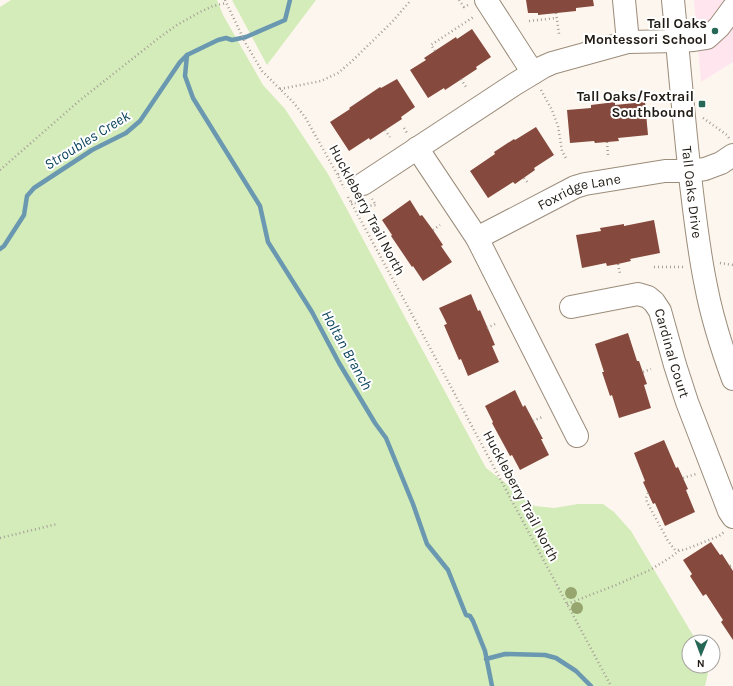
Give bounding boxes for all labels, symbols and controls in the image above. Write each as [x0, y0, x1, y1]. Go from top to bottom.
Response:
place label: Tall Oaks Montessori School [584, 15, 707, 48]
marker: Tall Oaks Montessori School [710, 26, 720, 36]
place label: Tall Oaks/Foxtrail Southbound [577, 88, 694, 121]
marker: Tall Oaks/Foxtrail Southbound [697, 99, 707, 109]
water label: Stroubles Creek [41, 106, 134, 174]
street label: Huckleberry Trail North [325, 142, 409, 278]
street label: Tall Oaks Drive [678, 145, 706, 239]
street label: Foxridge Lane [534, 170, 622, 214]
street label: Cardinal Court [651, 306, 694, 400]
water label: Holtan Branch [318, 307, 376, 393]
street label: Huckleberry Trail North [479, 428, 563, 564]
north arrow [681, 634, 721, 674]
text: N [697, 657, 705, 670]

